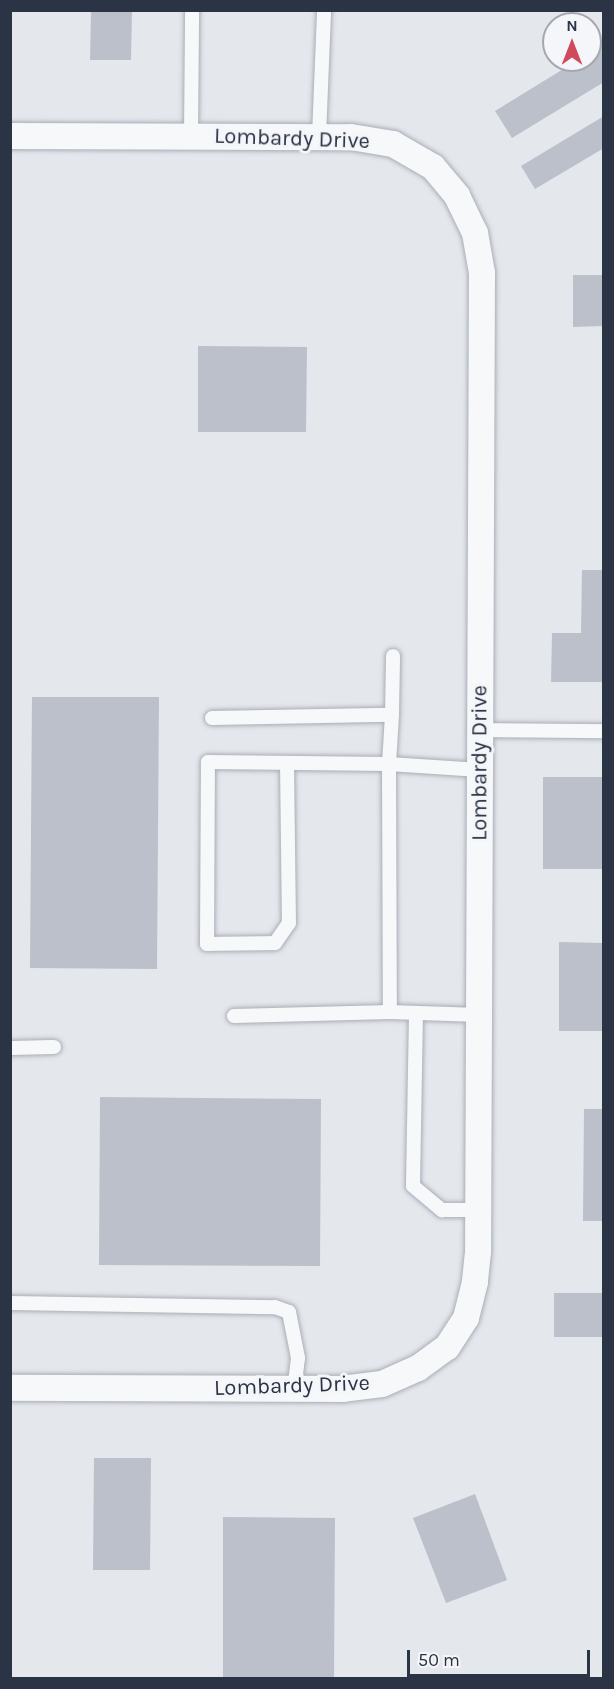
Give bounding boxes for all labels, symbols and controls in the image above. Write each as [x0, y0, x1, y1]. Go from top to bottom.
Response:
north arrow [542, 12, 602, 72]
text: N [566, 16, 578, 35]
street label: Lombardy Drive [214, 123, 370, 155]
street label: Lombardy Drive [467, 685, 493, 841]
street label: Lombardy Drive [214, 1370, 370, 1402]
scale bar [410, 1638, 593, 1676]
text: 50 m [418, 1649, 460, 1671]

